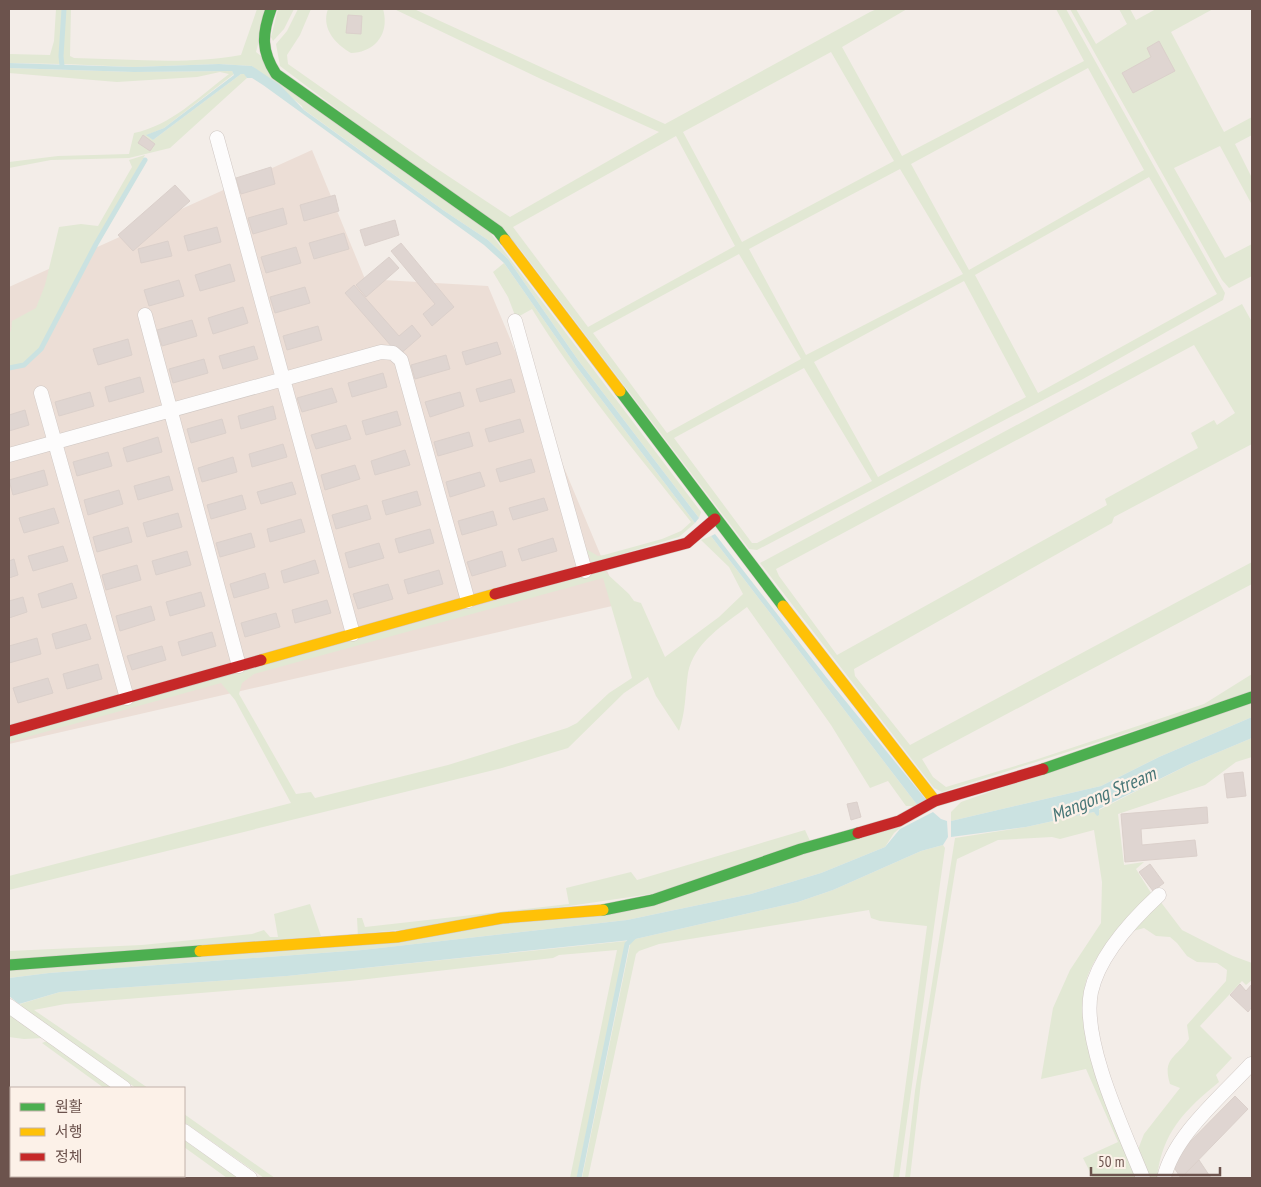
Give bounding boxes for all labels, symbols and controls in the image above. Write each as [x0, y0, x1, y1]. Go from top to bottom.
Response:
water label: Mangong Stream [1047, 761, 1160, 827]
legend [10, 1087, 185, 1177]
text: 원활 [55, 1097, 83, 1116]
text: 서행 [55, 1122, 83, 1141]
scale bar [1091, 1144, 1220, 1176]
text: 정체 [55, 1147, 83, 1166]
text: 50 m [1098, 1152, 1124, 1171]

